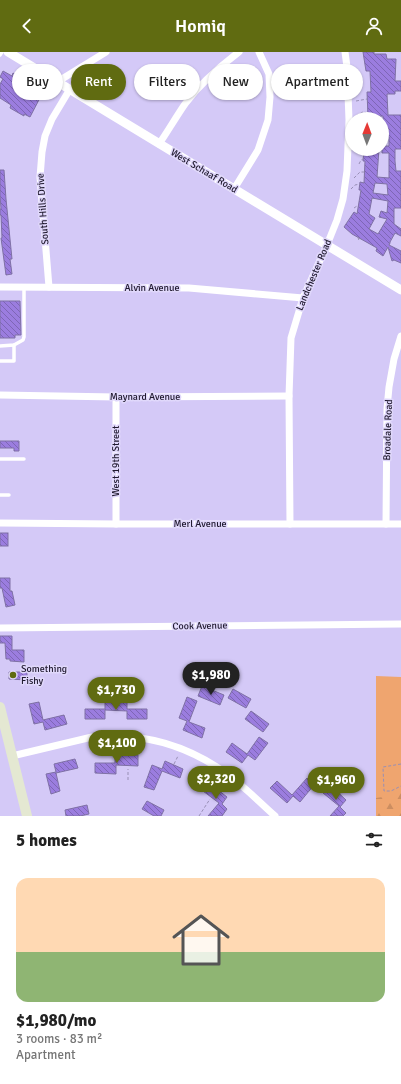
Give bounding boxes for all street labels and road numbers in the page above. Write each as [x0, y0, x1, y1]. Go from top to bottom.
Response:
street label: West Schaaf Road [168, 146, 240, 196]
street label: South Hills Drive [35, 173, 51, 245]
street label: Landchester Road [294, 238, 334, 312]
street label: Alvin Avenue [125, 282, 179, 294]
street label: Maynard Avenue [110, 391, 180, 403]
street label: Broadale Road [381, 399, 395, 461]
street label: West 19th Street [110, 425, 122, 497]
street label: Merl Avenue [173, 518, 227, 530]
street label: Cook Avenue [172, 620, 228, 632]

